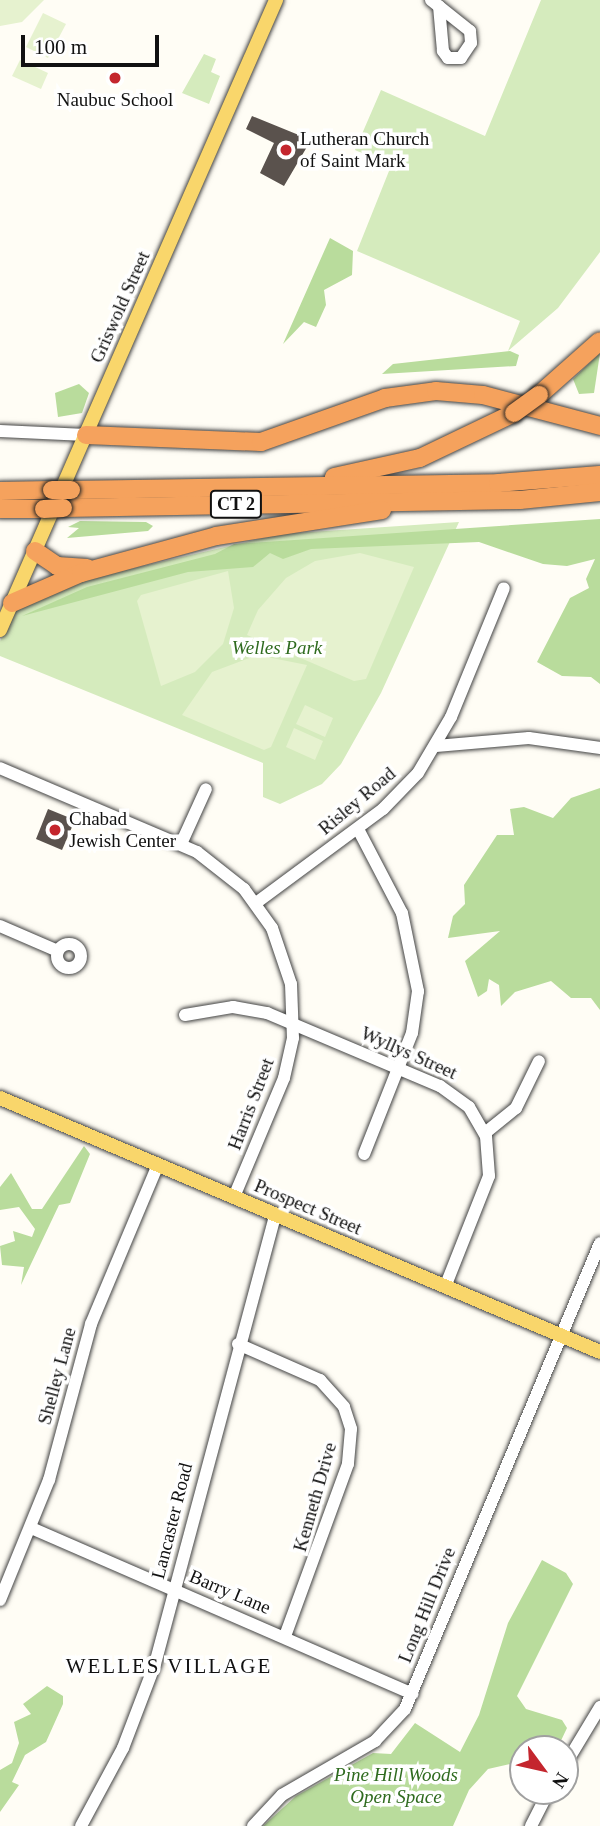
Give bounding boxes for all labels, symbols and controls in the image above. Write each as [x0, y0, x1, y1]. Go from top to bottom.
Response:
scale bar [24, 21, 163, 65]
text: 100 m [34, 35, 87, 59]
marker: Naubuc School [107, 70, 123, 86]
place label: Naubuc School [57, 89, 173, 111]
place label: Lutheran Church of Saint Mark [300, 128, 429, 172]
marker: Lutheran Church of Saint Mark [278, 142, 294, 158]
street label: Griswold Street [85, 248, 155, 366]
road number: CT 2 [208, 490, 264, 518]
park label: Welles Park [232, 637, 322, 659]
street label: Risley Road [314, 762, 400, 840]
place label: Chabad Jewish Center [69, 808, 176, 852]
marker: Chabad Jewish Center [47, 822, 63, 838]
street label: Wyllys Street [357, 1022, 461, 1084]
street label: Harris Street [223, 1055, 279, 1153]
street label: Prospect Street [251, 1174, 365, 1240]
street label: Shelley Lane [33, 1325, 81, 1427]
street label: Kenneth Drive [289, 1440, 341, 1554]
street label: Lancaster Road [147, 1461, 197, 1581]
street label: Long Hill Drive [393, 1544, 461, 1666]
street label: Barry Lane [186, 1565, 274, 1619]
district label: WELLES VILLAGE [67, 1653, 271, 1679]
north arrow [509, 1735, 579, 1805]
park label: Pine Hill Woods Open Space [334, 1764, 458, 1808]
text: N [548, 1769, 573, 1792]

